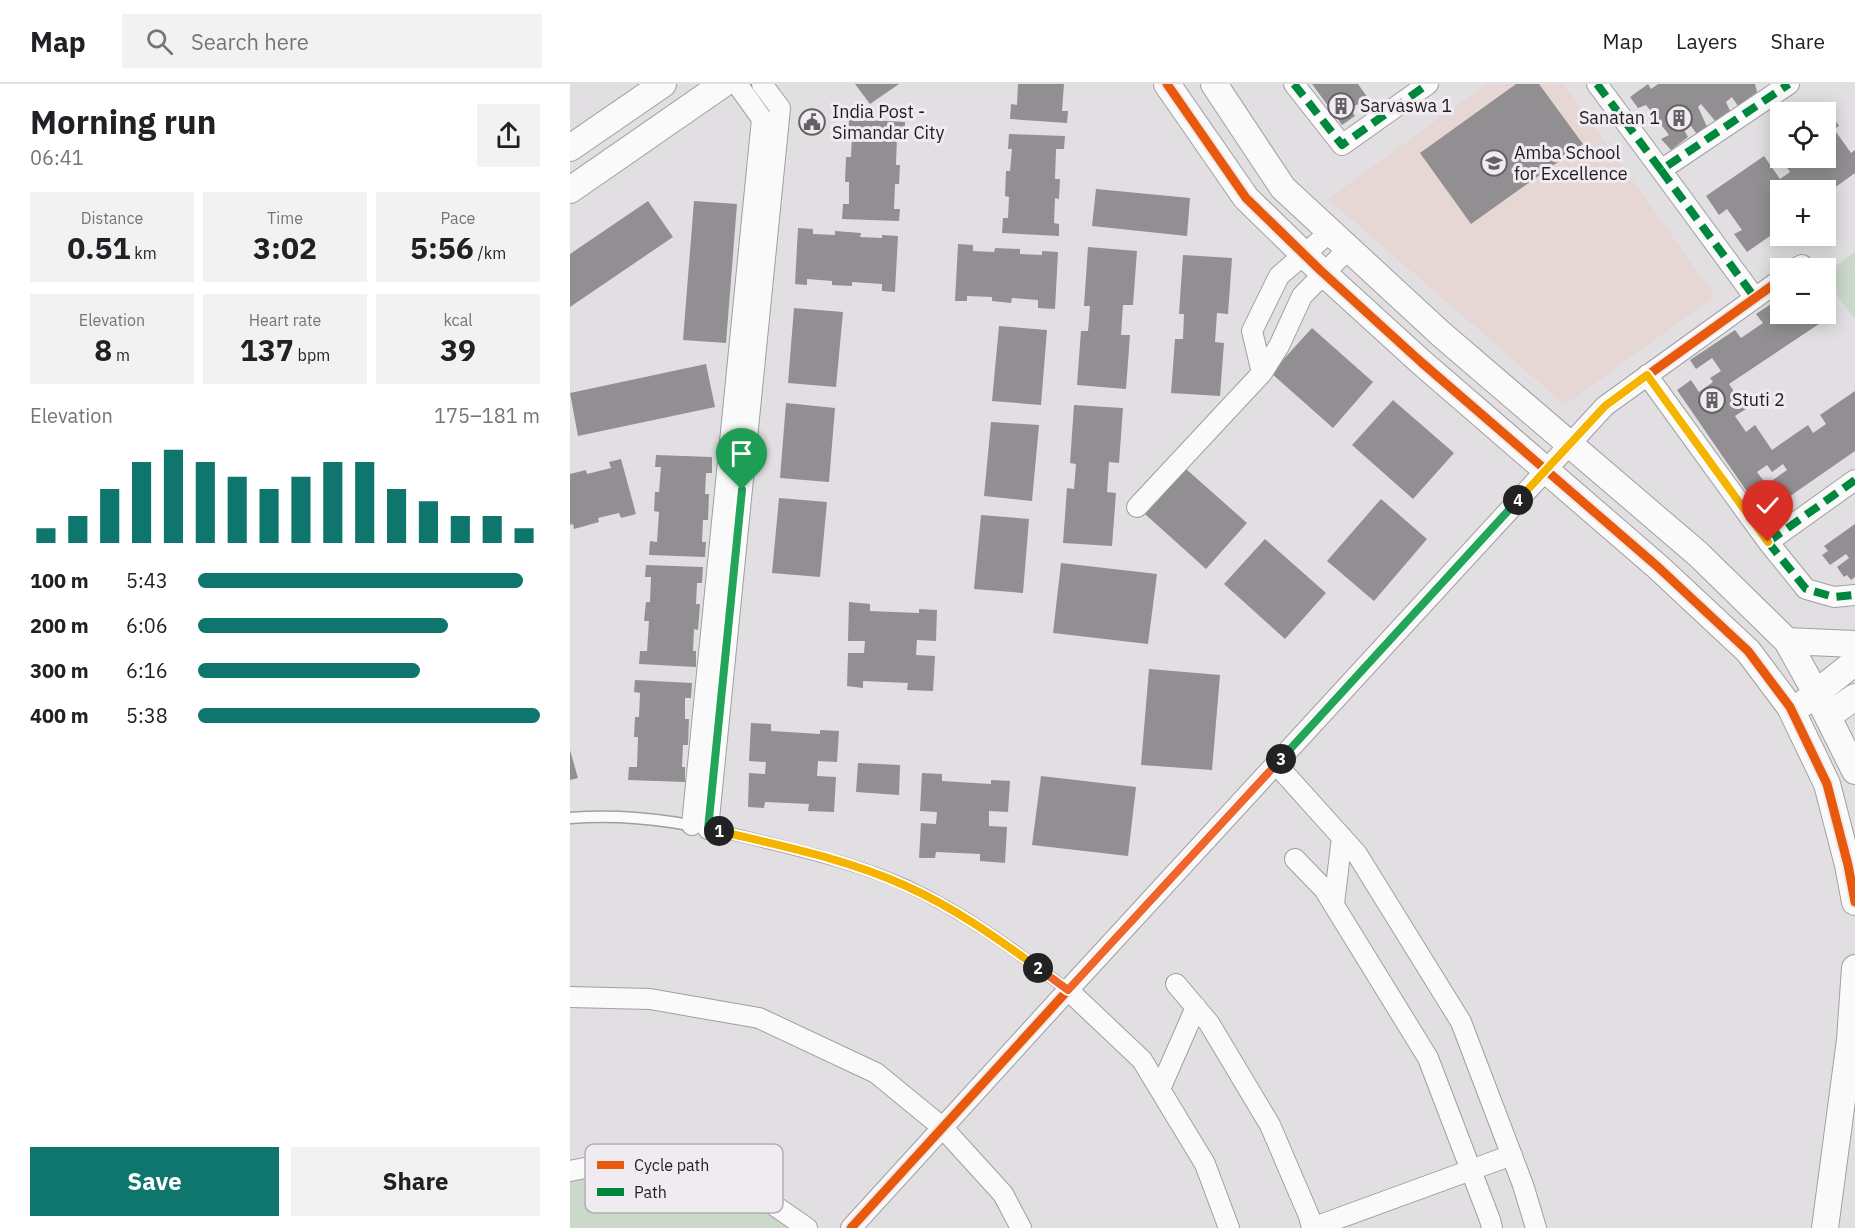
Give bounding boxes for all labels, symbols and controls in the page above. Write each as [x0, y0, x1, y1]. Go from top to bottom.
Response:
search box [122, 14, 542, 68]
text: Map [30, 23, 86, 60]
icon: search [143, 25, 176, 58]
text: Search here [191, 27, 309, 56]
text: Map [1603, 27, 1643, 55]
text: Layers [1676, 27, 1738, 55]
text: Share [1771, 27, 1825, 55]
building icon: Sarvaswa 1 [1326, 91, 1356, 121]
place label: Sarvaswa 1 [1360, 94, 1452, 117]
text: Morning run [30, 100, 216, 143]
place label: India Post - Simandar City [832, 100, 944, 144]
map controls [1770, 102, 1836, 324]
button: locate [1770, 102, 1836, 168]
building icon: Sanatan 1 [1664, 103, 1694, 133]
button: share [477, 104, 540, 167]
place label: Sanatan 1 [1579, 106, 1660, 129]
public building icon: India Post - Simandar City [797, 107, 827, 137]
place label: Amba School for Excellence [1514, 141, 1628, 185]
text: 06:41 [30, 144, 84, 171]
school or university icon: Amba School for Excellence [1479, 148, 1509, 178]
button: + [1770, 180, 1836, 246]
text: Distance [81, 208, 143, 228]
text: Time [267, 208, 303, 228]
text: Pace [441, 208, 475, 228]
text: 0.51 [67, 228, 131, 267]
text: 3:02 [253, 228, 317, 267]
text: 5:56 [410, 228, 474, 267]
text: km [131, 243, 157, 263]
text: /km [474, 243, 506, 263]
button: − [1770, 258, 1836, 324]
text: Elevation [79, 310, 145, 330]
text: Heart rate [249, 310, 321, 330]
text: kcal [443, 310, 473, 330]
text: 8 [94, 330, 112, 369]
text: 137 [240, 330, 294, 369]
text: 39 [440, 330, 476, 369]
text: m [112, 345, 130, 365]
text: bpm [294, 345, 330, 365]
building icon: Stuti 2 [1697, 385, 1727, 415]
place label: Stuti 2 [1732, 388, 1785, 411]
text: Elevation [30, 402, 113, 429]
text: 175–181 m [434, 402, 540, 429]
pin [716, 428, 767, 490]
icon: arrive [725, 437, 758, 470]
pin [1742, 480, 1793, 542]
pin: 4 [1503, 485, 1533, 515]
icon: check [1751, 489, 1784, 522]
text: 4 [1513, 490, 1523, 510]
text: 100 m [30, 567, 89, 594]
text: 5:43 [126, 567, 168, 594]
text: 200 m [30, 612, 89, 639]
text: 6:06 [126, 612, 168, 639]
text: 300 m [30, 657, 89, 684]
text: 6:16 [126, 657, 168, 684]
text: 400 m [30, 702, 89, 729]
text: 5:38 [126, 702, 168, 729]
pin: 3 [1266, 744, 1296, 774]
text: 3 [1276, 749, 1286, 769]
pin: 1 [704, 816, 734, 846]
text: 1 [714, 821, 724, 841]
pin: 2 [1023, 953, 1053, 983]
text: 2 [1033, 958, 1043, 978]
legend [585, 1144, 783, 1213]
button: Save [30, 1147, 279, 1216]
button: Share [291, 1147, 540, 1216]
text: Cycle path [634, 1155, 709, 1175]
text: Path [634, 1182, 667, 1202]

